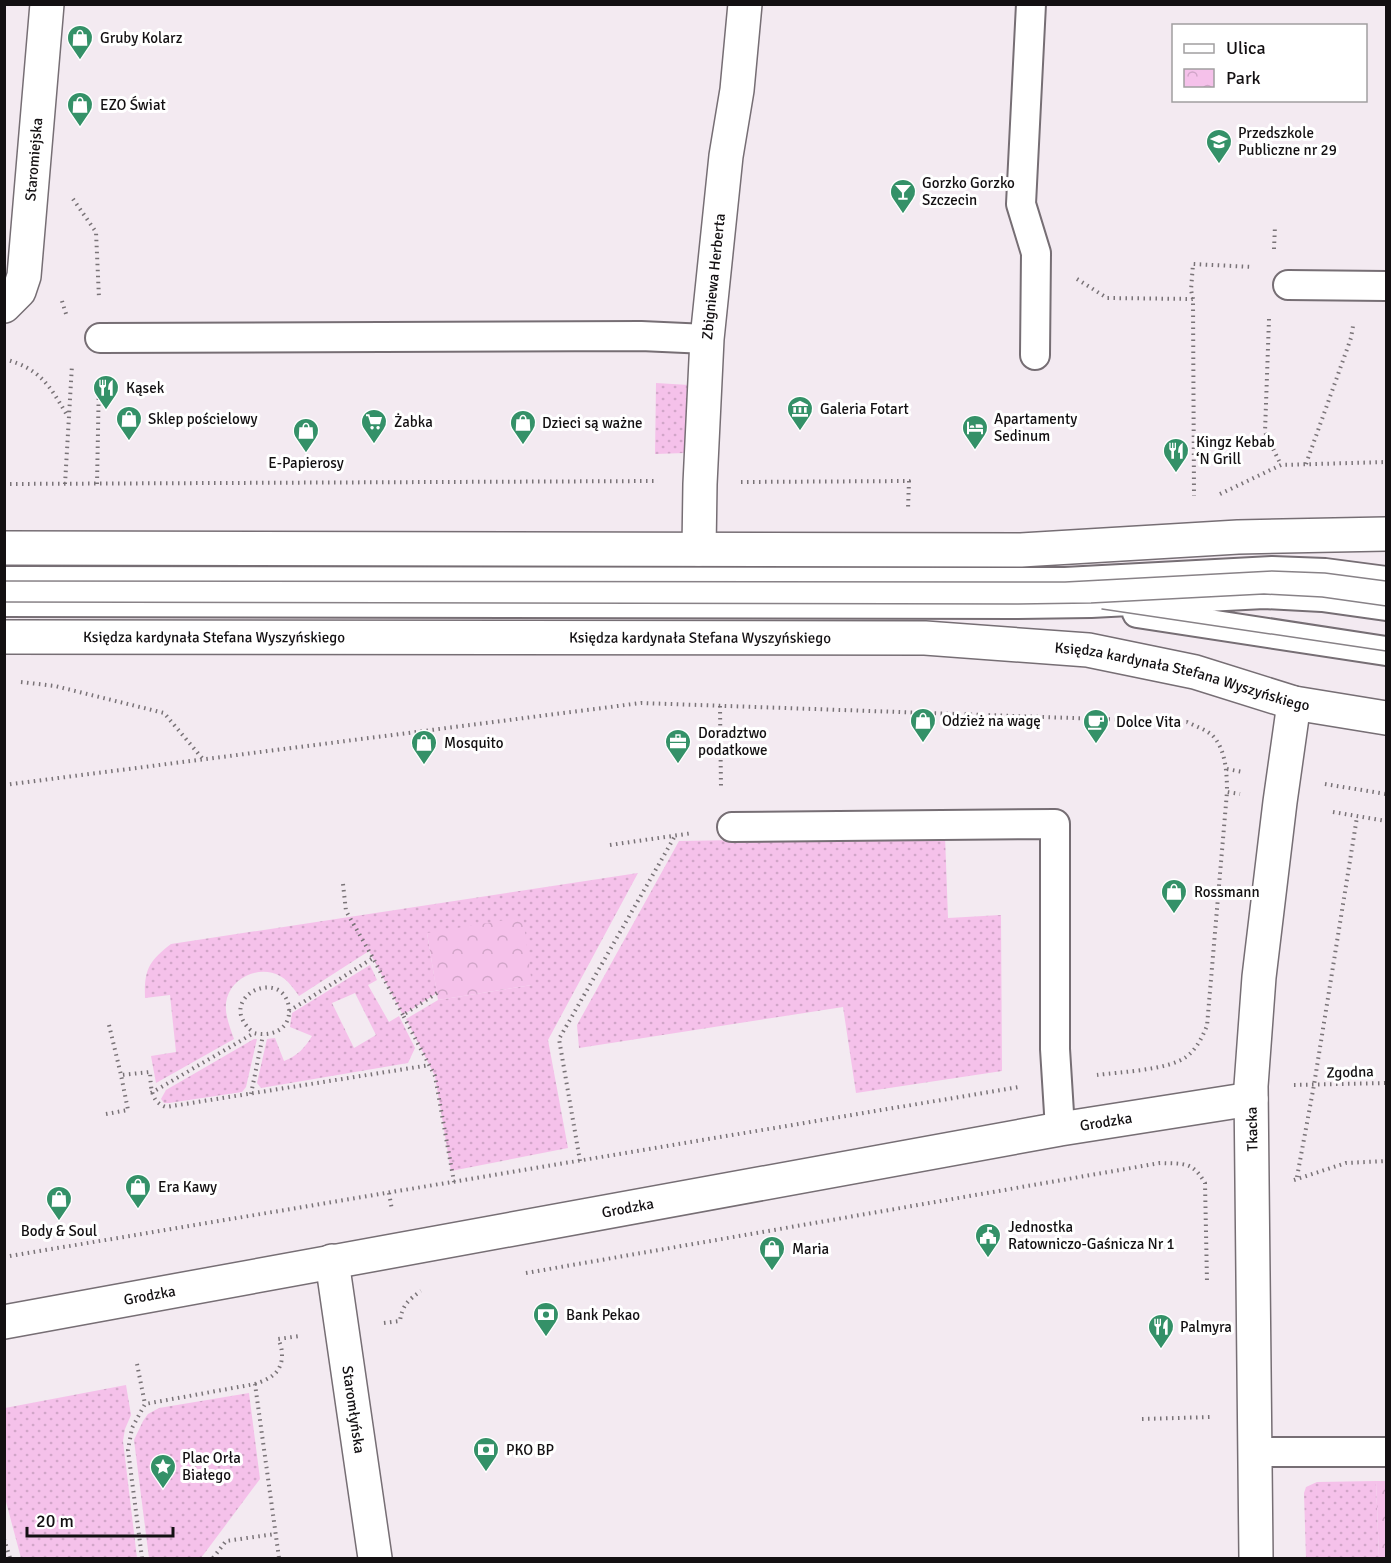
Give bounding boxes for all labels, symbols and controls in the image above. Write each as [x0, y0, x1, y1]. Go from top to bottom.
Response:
shop icon: Gruby Kolarz [65, 23, 95, 61]
legend [1172, 24, 1367, 102]
place label: Gruby Kolarz [100, 29, 183, 47]
text: Ulica [1226, 37, 1266, 59]
text: Park [1226, 67, 1261, 89]
shop icon: EZO Świat [65, 90, 95, 128]
place label: EZO Świat [100, 95, 166, 114]
street label: Staromiejska [21, 117, 46, 202]
place label: Przedszkole Publiczne nr 29 [1238, 124, 1337, 159]
school or university icon: Przedszkole Publiczne nr 29 [1204, 127, 1234, 165]
place label: Gorzko Gorzko Szczecin [922, 174, 1015, 209]
bar icon: Gorzko Gorzko Szczecin [888, 177, 918, 215]
street label: Zbigniewa Herberta [698, 212, 729, 341]
restaurant icon: Kąsek [91, 373, 121, 411]
place label: Kąsek [126, 379, 165, 397]
museum icon: Galeria Fotart [785, 394, 815, 432]
place label: Galeria Fotart [820, 400, 909, 418]
shop icon: Sklep pościelowy [114, 404, 144, 442]
supermarket icon: Żabka [359, 407, 389, 445]
shop icon: Dzieci są ważne [508, 408, 538, 446]
place label: Sklep pościelowy [148, 410, 258, 428]
place label: Apartamenty Sedinum [994, 410, 1077, 445]
place label: Żabka [394, 413, 433, 431]
hotel icon: Apartamenty Sedinum [960, 413, 990, 451]
place label: Dzieci są ważne [542, 414, 643, 432]
shop icon: E-Papierosy [291, 416, 321, 454]
place label: Kingz Kebab ‘N Grill [1196, 433, 1275, 468]
restaurant icon: Kingz Kebab ‘N Grill [1161, 436, 1191, 474]
place label: E-Papierosy [268, 454, 344, 472]
street label: Księdza kardynała Stefana Wyszyńskiego [83, 628, 345, 646]
street label: Księdza kardynała Stefana Wyszyńskiego [569, 629, 831, 647]
street label: Księdza kardynała Stefana Wyszyńskiego [1054, 639, 1311, 714]
shop icon: Odzież na wagę [908, 706, 938, 744]
cafe icon: Dolce Vita [1081, 707, 1111, 745]
place label: Odzież na wagę [942, 712, 1041, 730]
place label: Dolce Vita [1116, 713, 1181, 731]
place label: Doradztwo podatkowe [698, 724, 767, 759]
office icon: Doradztwo podatkowe [663, 727, 693, 765]
shop icon: Mosquito [409, 728, 439, 766]
place label: Mosquito [444, 734, 504, 752]
shop icon: Rossmann [1159, 877, 1189, 915]
place label: Rossmann [1194, 883, 1260, 901]
street label: Zgodna [1326, 1062, 1374, 1082]
street label: Tkacka [1243, 1107, 1261, 1151]
street label: Grodzka [1079, 1109, 1133, 1135]
shop icon: Era Kawy [123, 1172, 153, 1210]
place label: Era Kawy [158, 1178, 217, 1196]
shop icon: Body & Soul [44, 1184, 74, 1222]
street label: Grodzka [600, 1194, 655, 1222]
place label: Jednostka Ratowniczo-Gaśnicza Nr 1 [1008, 1218, 1175, 1253]
public building icon: Jednostka Ratowniczo-Gaśnicza Nr 1 [973, 1221, 1003, 1259]
place label: Body & Soul [21, 1222, 97, 1240]
shop icon: Maria [757, 1234, 787, 1272]
place label: Maria [792, 1240, 829, 1258]
street label: Grodzka [122, 1282, 177, 1309]
bank icon: Bank Pekao [531, 1300, 561, 1338]
place label: Bank Pekao [566, 1306, 640, 1324]
restaurant icon: Palmyra [1146, 1312, 1176, 1350]
place label: Palmyra [1180, 1318, 1232, 1336]
street label: Staromłyńska [338, 1364, 369, 1454]
bank icon: PKO BP [471, 1435, 501, 1473]
place label: PKO BP [506, 1441, 554, 1459]
place label: Plac Orła Białego [182, 1449, 241, 1484]
place icon: Plac Orła Białego [148, 1452, 178, 1490]
scale bar [27, 1500, 172, 1538]
text: 20 m [36, 1510, 74, 1532]

